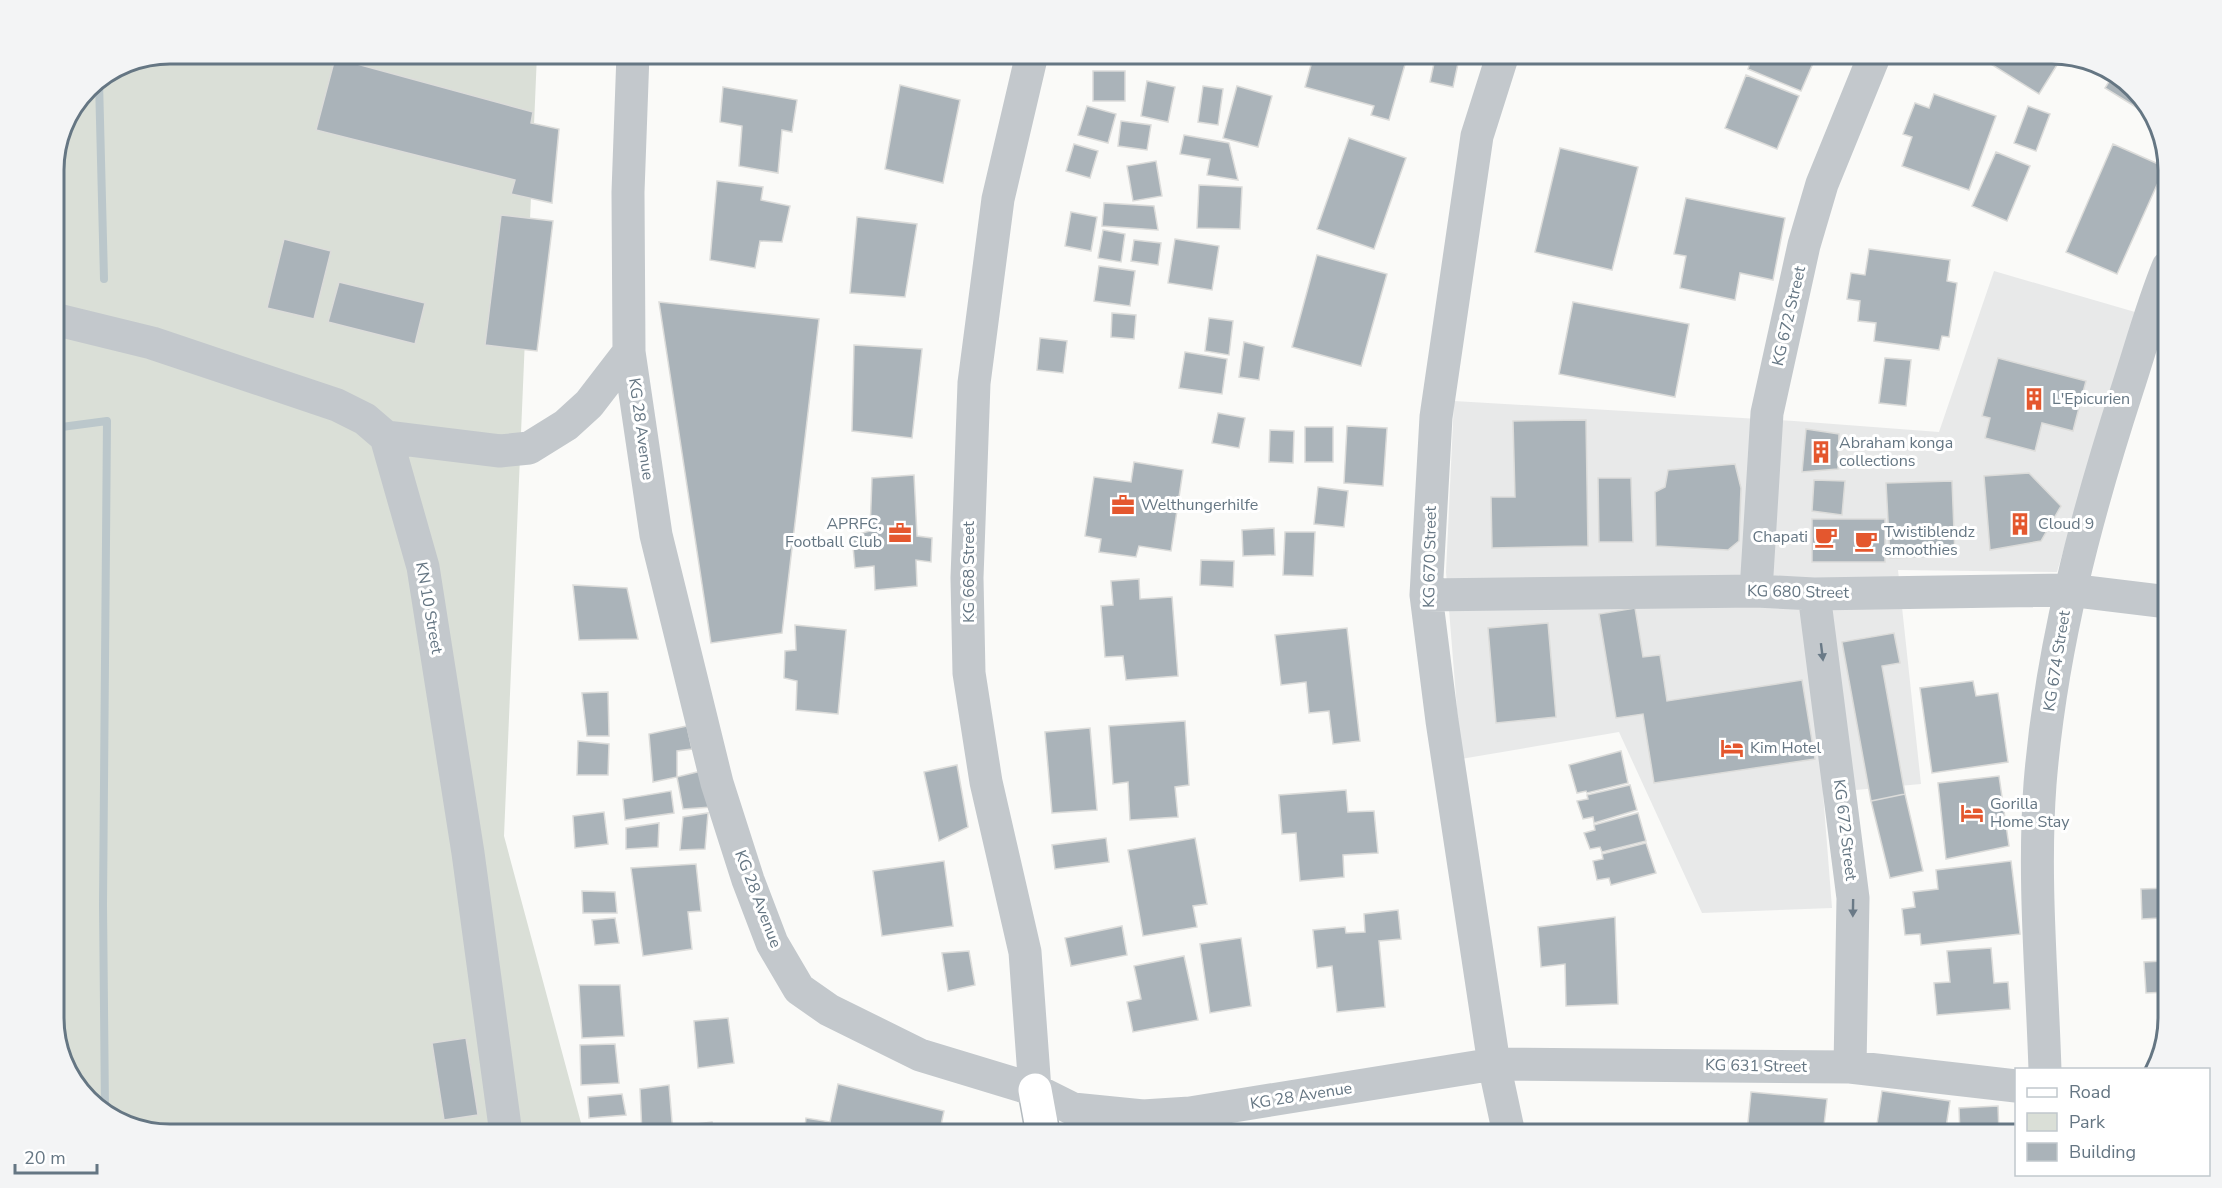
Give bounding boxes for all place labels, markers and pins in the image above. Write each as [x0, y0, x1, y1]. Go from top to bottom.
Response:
building icon: L'Epicurien [2021, 386, 2047, 412]
place label: L'Epicurien [2052, 388, 2130, 410]
place label: Abraham konga collections [1839, 432, 1953, 472]
building icon: Abraham konga collections [1808, 439, 1834, 465]
office icon: Welthungerhilfe [1110, 492, 1136, 518]
place label: Welthungerhilfe [1141, 494, 1258, 516]
building icon: Cloud 9 [2007, 511, 2033, 537]
place label: APRFC, Football Club [785, 513, 882, 553]
place label: Cloud 9 [2038, 513, 2094, 535]
office icon: APRFC, Football Club [887, 520, 913, 546]
place label: Twistiblendz smoothies [1884, 521, 1975, 561]
cafe icon: Chapati [1813, 524, 1839, 550]
place label: Chapati [1753, 526, 1808, 548]
cafe icon: Twistiblendz smoothies [1853, 528, 1879, 554]
hotel icon: Kim Hotel [1719, 735, 1745, 761]
place label: Kim Hotel [1750, 737, 1822, 759]
place label: Gorilla Home Stay [1990, 793, 2070, 833]
hotel icon: Gorilla Home Stay [1959, 800, 1985, 826]

